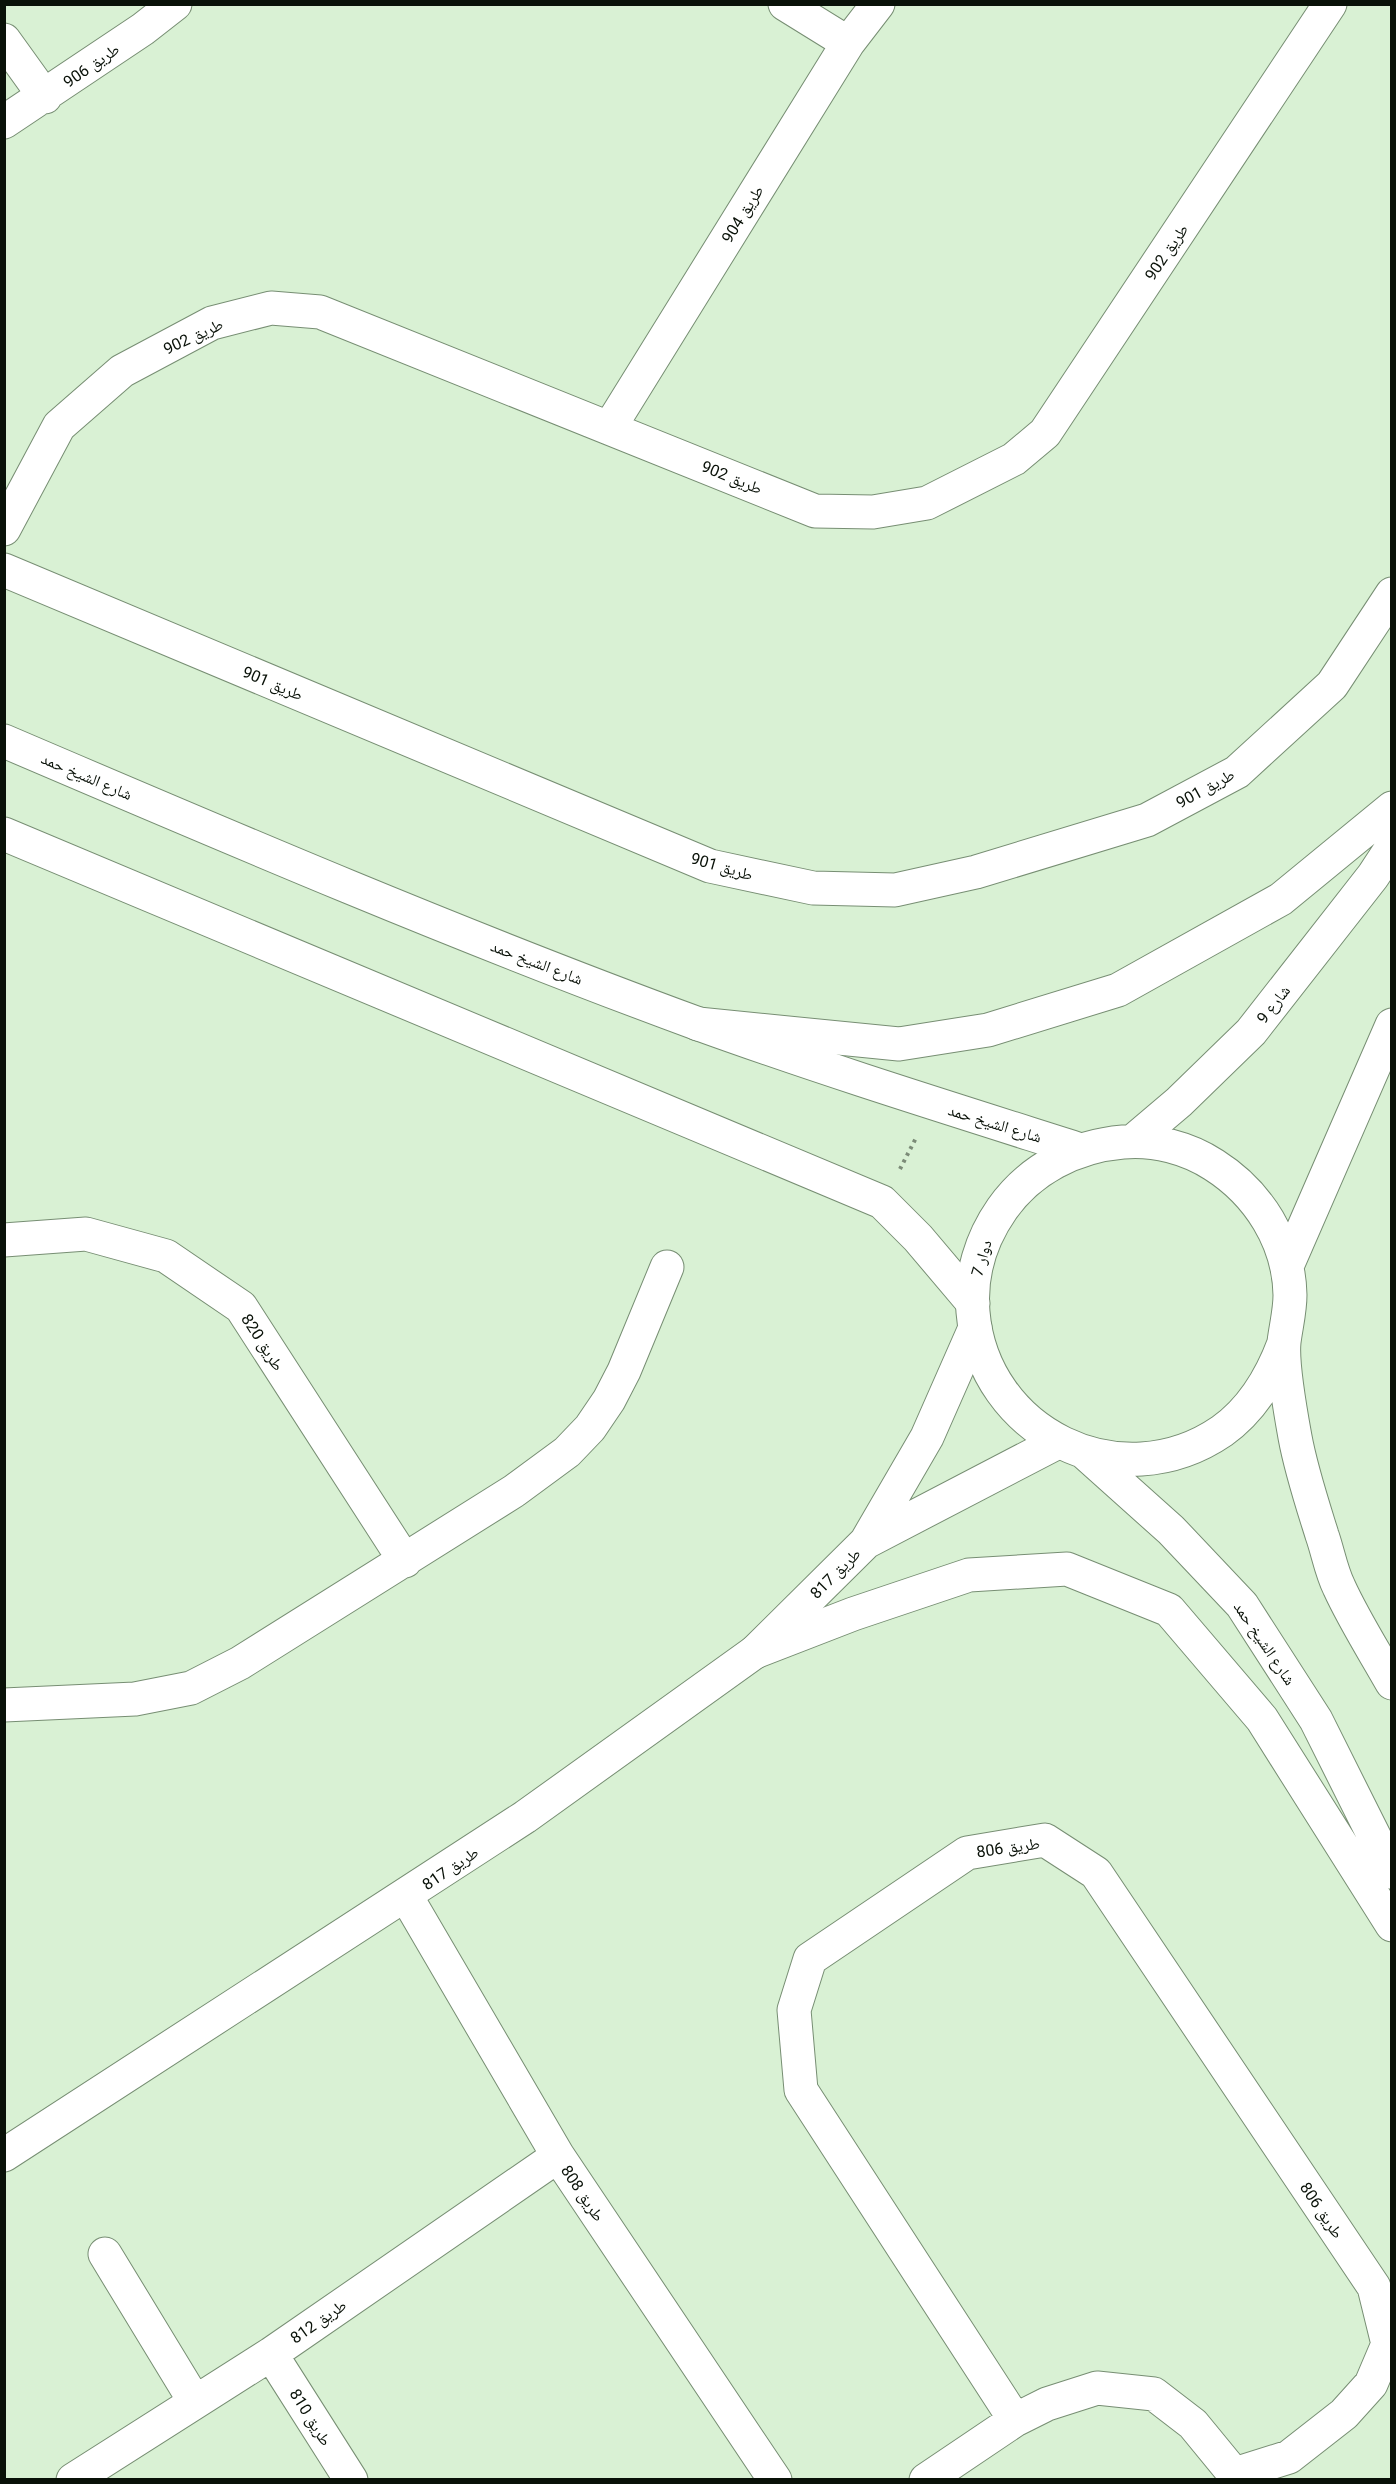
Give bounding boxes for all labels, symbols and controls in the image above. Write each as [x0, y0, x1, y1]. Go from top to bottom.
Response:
street label: طريق 906 [60, 39, 123, 92]
street label: طريق 904 [717, 182, 768, 247]
street label: طريق 902 [1141, 221, 1193, 285]
street label: طريق 902 [160, 314, 227, 359]
street label: طريق 902 [698, 457, 765, 499]
street label: طريق 901 [239, 662, 306, 706]
street label: شارع الشيخ حمد [38, 749, 135, 805]
street label: طريق 901 [1173, 765, 1238, 813]
street label: طريق 901 [688, 849, 755, 885]
street label: شارع الشيخ حمد [488, 936, 585, 990]
street label: شارع 9 [1253, 981, 1295, 1028]
street label: شارع الشيخ حمد [945, 1100, 1044, 1148]
street label: دوار 7 [967, 1238, 996, 1279]
street label: طريق 820 [236, 1310, 288, 1375]
street label: طريق 817 [806, 1544, 865, 1603]
street label: شارع الشيخ حمد [1229, 1598, 1300, 1689]
street label: طريق 806 [975, 1834, 1041, 1862]
street label: طريق 817 [419, 1843, 483, 1895]
street label: طريق 808 [556, 2162, 608, 2226]
street label: طريق 806 [1295, 2179, 1347, 2243]
street label: طريق 812 [287, 2295, 350, 2348]
street label: طريق 810 [285, 2385, 336, 2450]

